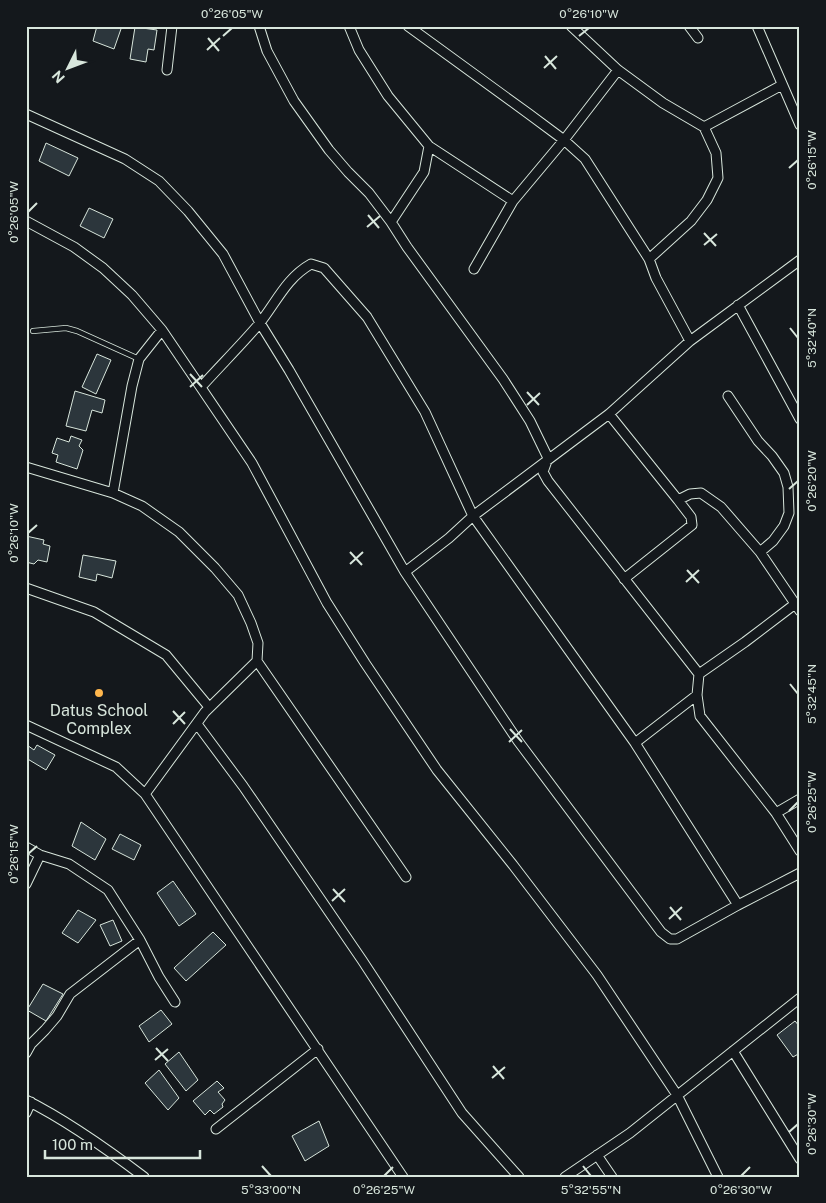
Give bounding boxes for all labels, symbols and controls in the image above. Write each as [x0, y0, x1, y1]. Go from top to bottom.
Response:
text: 0°26'05"W [201, 7, 264, 21]
text: 0°26'10"W [559, 7, 619, 21]
north arrow [42, 42, 92, 92]
text: N [49, 67, 68, 86]
text: 0°26'15"W [805, 130, 819, 190]
text: 0°26'05"W [7, 180, 21, 243]
text: 5°32'40"N [805, 308, 819, 368]
text: 0°26'20"W [805, 450, 819, 512]
text: 0°26'10"W [7, 503, 21, 563]
text: 5°32'45"N [805, 664, 819, 724]
marker: Datus School Complex [93, 687, 105, 699]
place label: Datus School Complex [50, 701, 148, 738]
text: 0°26'25"W [805, 771, 819, 833]
text: 0°26'15"W [7, 824, 21, 884]
text: 0°26'30"W [805, 1093, 819, 1155]
scale bar [45, 1128, 200, 1160]
text: 100 m [52, 1136, 93, 1153]
text: 5°33'00"N [241, 1183, 301, 1197]
text: 0°26'25"W [353, 1183, 415, 1197]
text: 5°32'55"N [561, 1183, 621, 1197]
text: 0°26'30"W [710, 1183, 772, 1197]

